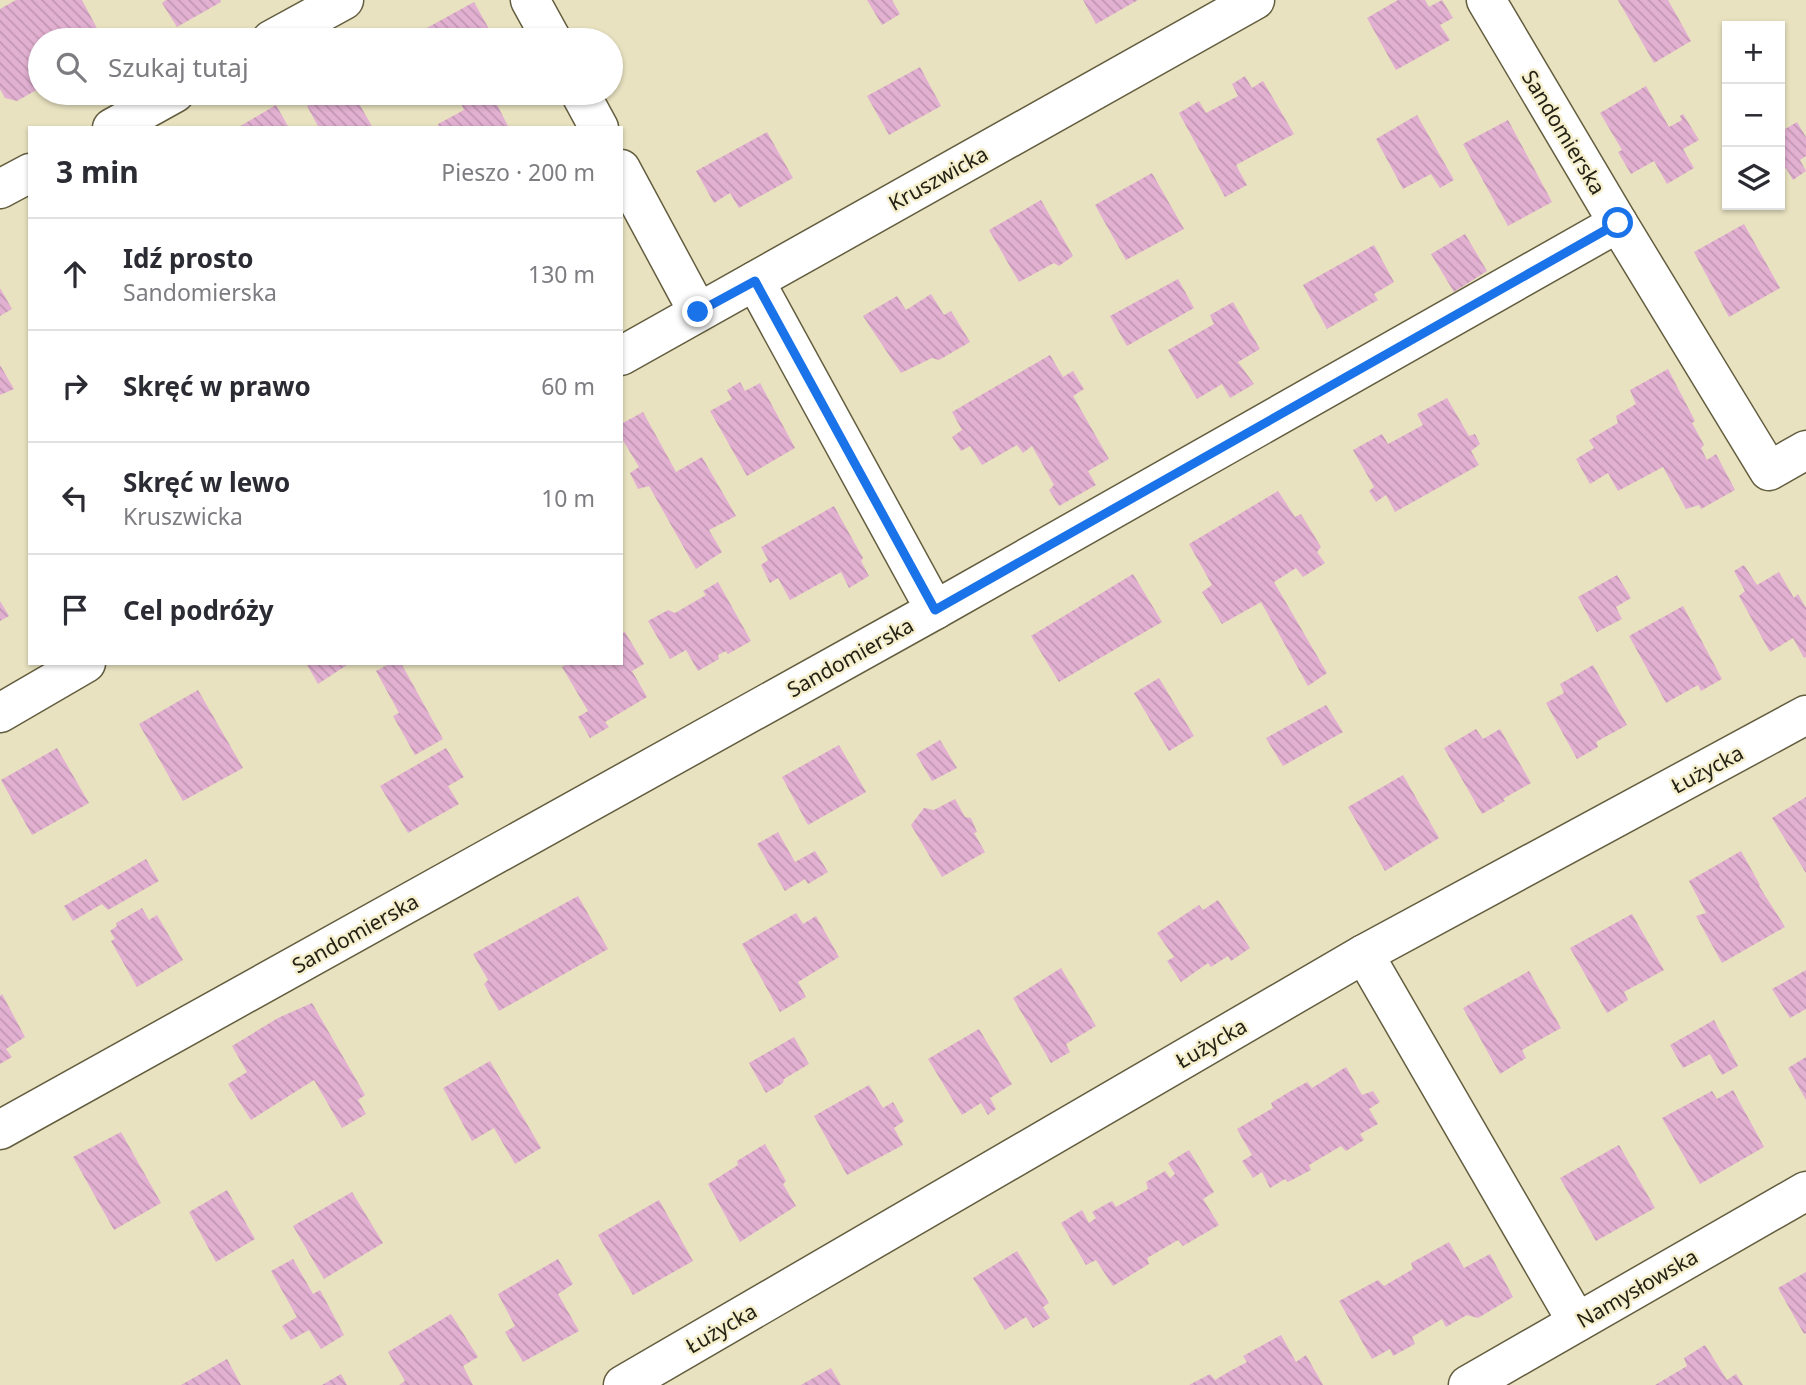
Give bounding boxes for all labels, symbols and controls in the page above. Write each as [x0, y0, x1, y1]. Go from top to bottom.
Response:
map controls [1722, 21, 1785, 210]
button: + [1722, 21, 1785, 84]
search box [28, 28, 623, 105]
icon: search [52, 48, 90, 86]
text: Szukaj tutaj [108, 49, 249, 85]
street label: Sandomierska [1516, 65, 1612, 199]
button: − [1722, 84, 1785, 147]
street label: Kruszwicka [883, 139, 993, 217]
button: layers [1722, 147, 1785, 210]
text: 3 min [56, 151, 139, 192]
text: Pieszo · 200 m [441, 156, 595, 188]
route start [1602, 207, 1633, 238]
text: Idź prosto [123, 240, 254, 276]
icon: ahead [56, 255, 94, 293]
text: 130 m [528, 258, 595, 290]
text: Sandomierska [123, 276, 277, 308]
route end [682, 296, 713, 327]
icon: right [56, 367, 94, 405]
text: Skręć w prawo [123, 368, 311, 404]
text: 60 m [541, 370, 595, 402]
text: Skręć w lewo [123, 464, 290, 500]
icon: left [56, 479, 94, 517]
text: 10 m [541, 482, 595, 514]
text: Kruszwicka [123, 500, 243, 532]
icon: arrive [56, 591, 94, 629]
text: Cel podróży [123, 592, 274, 628]
street label: Sandomierska [782, 611, 918, 703]
street label: Łużycka [1666, 738, 1748, 800]
street label: Sandomierska [287, 887, 423, 979]
street label: Łużycka [1170, 1011, 1252, 1075]
street label: Namysłowska [1571, 1242, 1703, 1334]
street label: Łużycka [680, 1296, 762, 1360]

